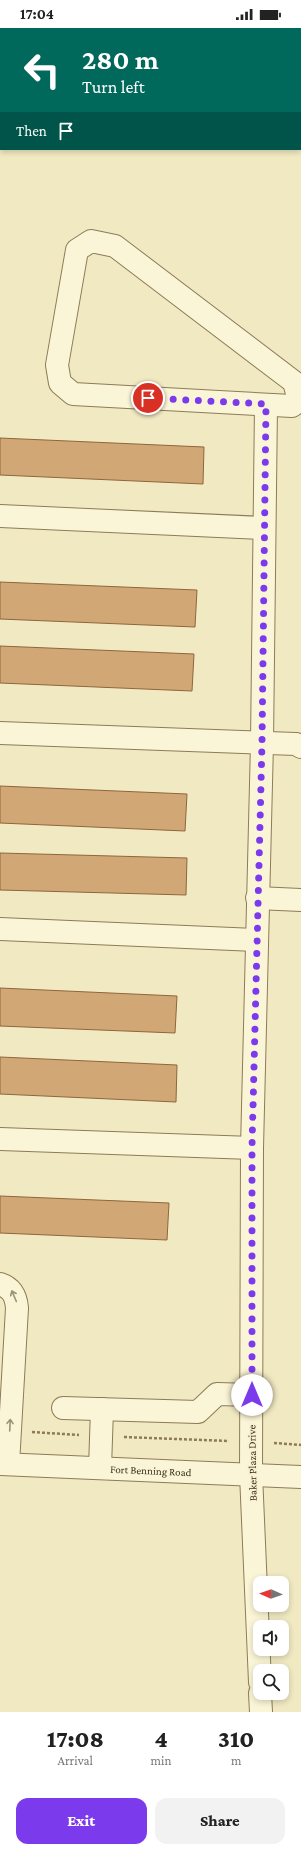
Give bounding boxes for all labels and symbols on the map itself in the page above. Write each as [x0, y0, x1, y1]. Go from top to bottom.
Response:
pin [131, 381, 165, 415]
one-way arrow [9, 1291, 17, 1303]
position arrow [231, 1374, 273, 1416]
one-way arrow [6, 1419, 13, 1432]
street label: Baker Plaza Drive [245, 1425, 259, 1501]
street label: Fort Benning Road [110, 1463, 192, 1478]
north arrow [253, 1576, 289, 1612]

